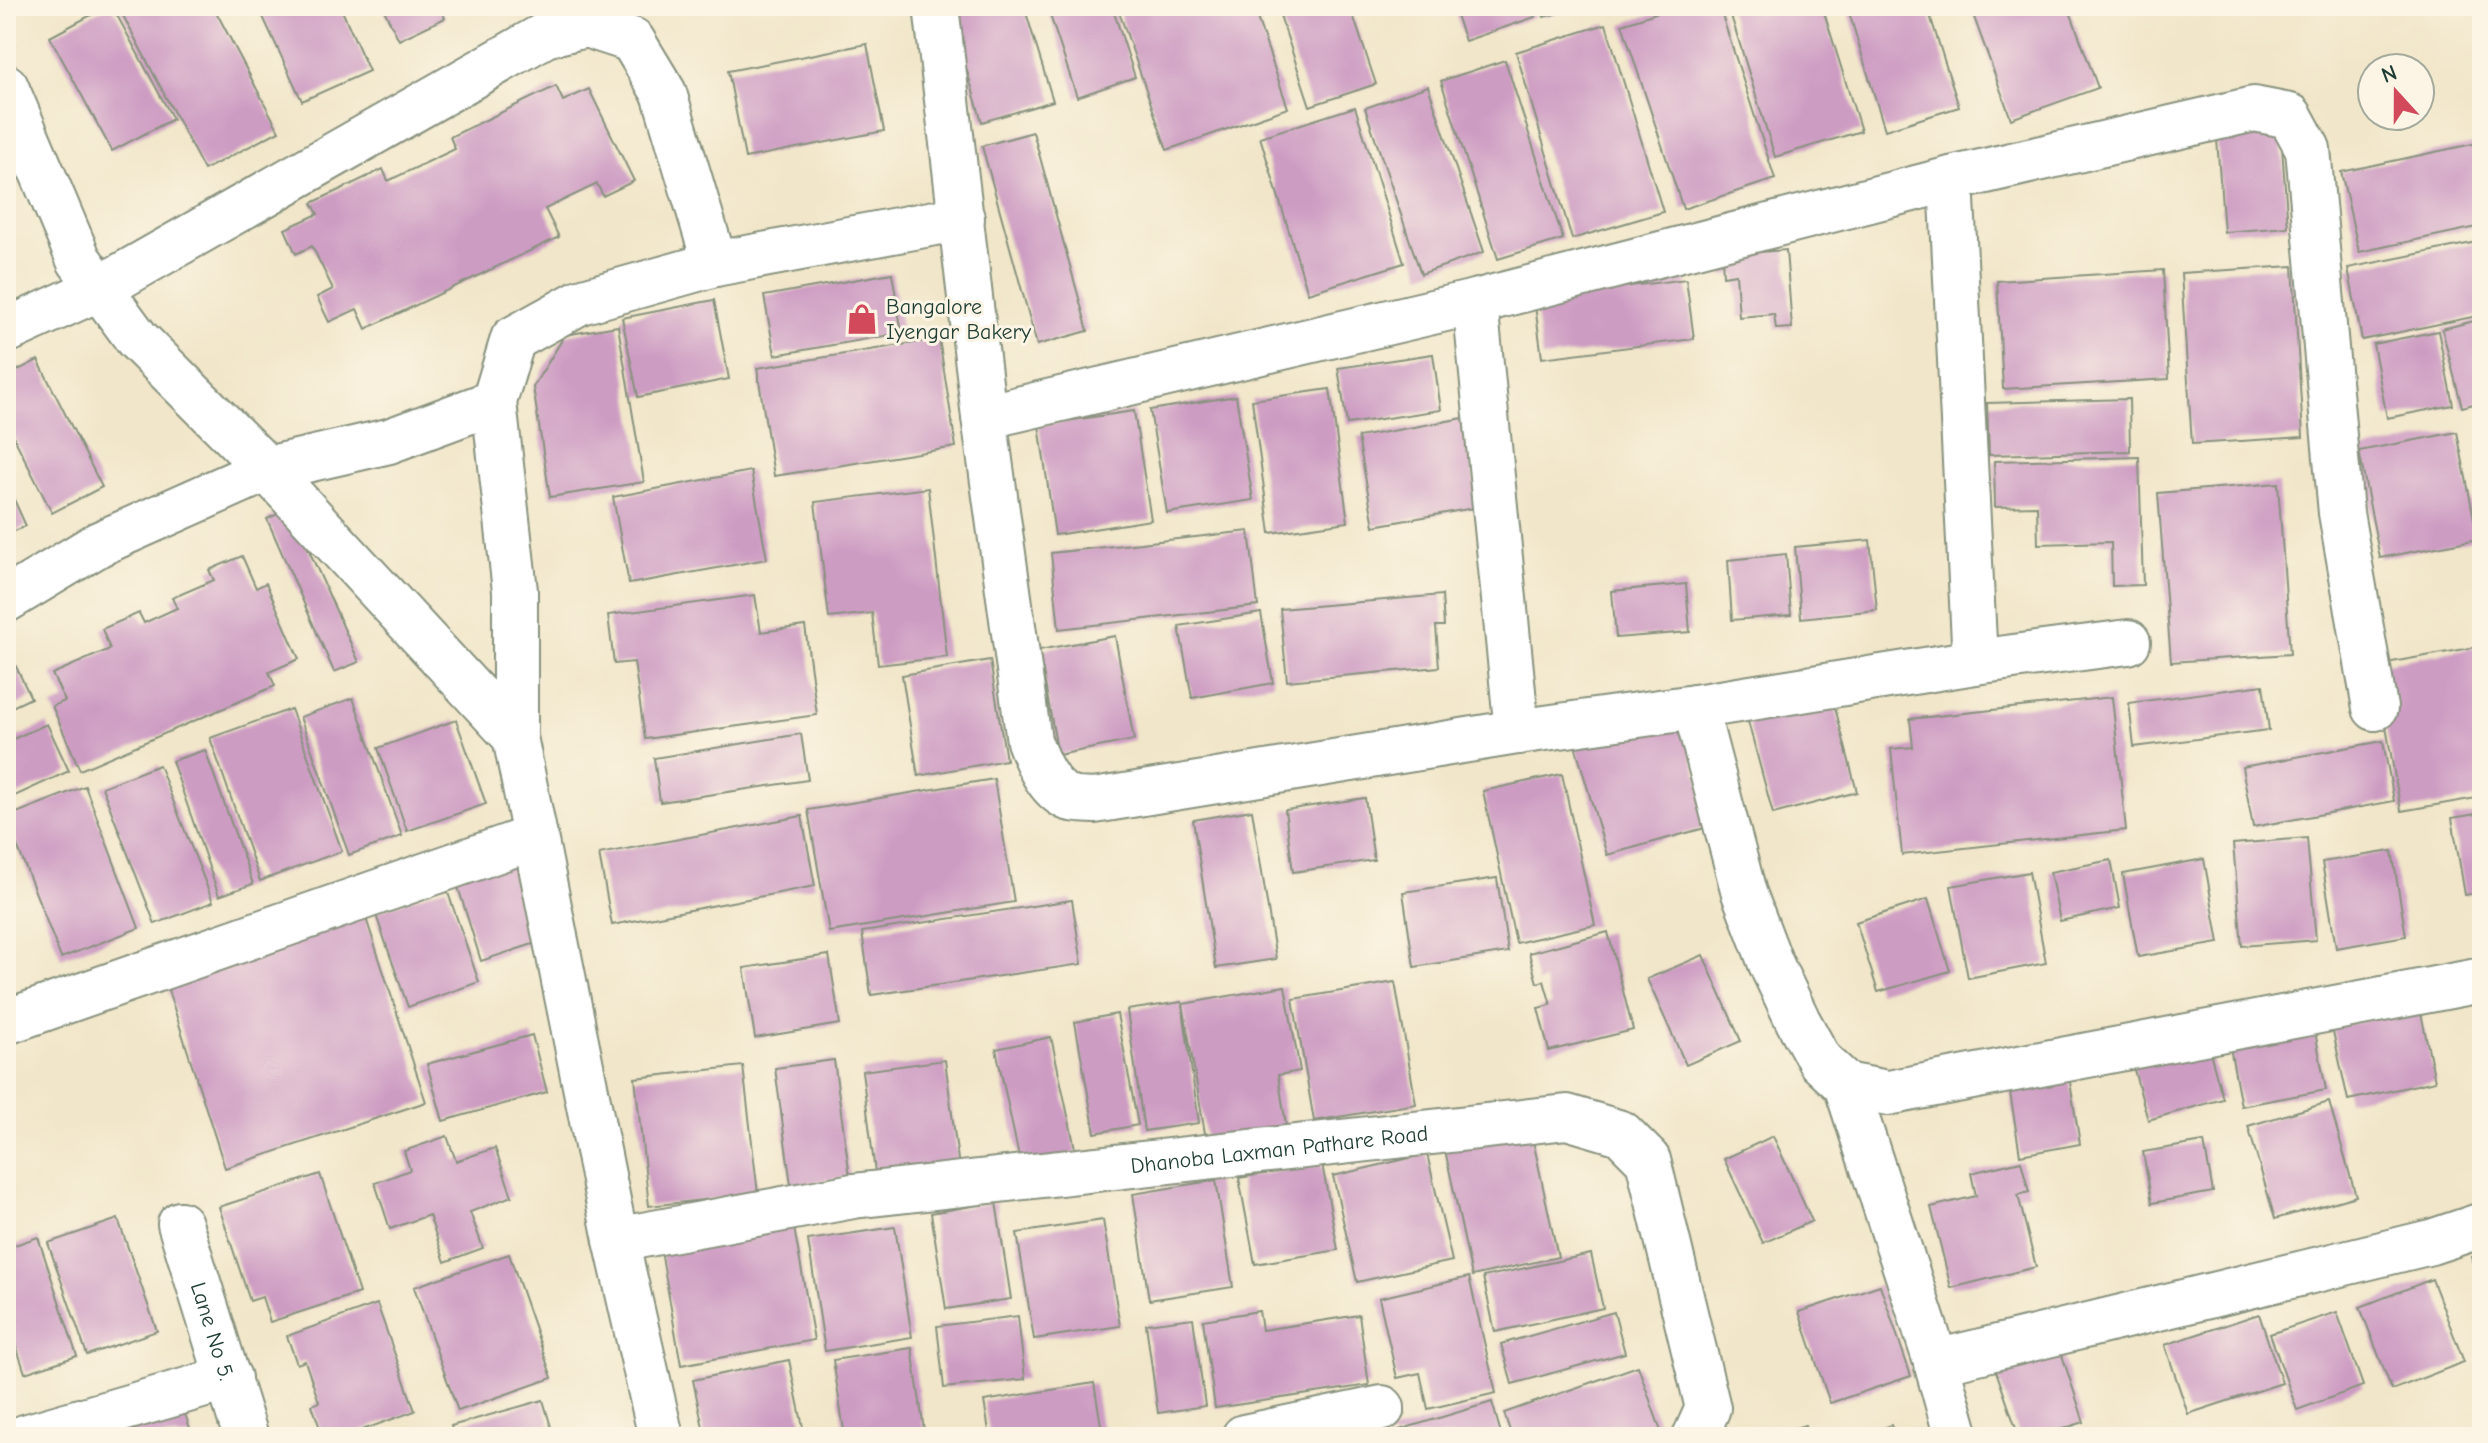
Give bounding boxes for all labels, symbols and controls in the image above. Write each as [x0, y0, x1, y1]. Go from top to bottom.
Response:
north arrow [2356, 52, 2436, 132]
text: N [2378, 60, 2401, 89]
place label: Bangalore Iyengar Bakery [886, 294, 1031, 345]
shop icon: Bangalore Iyengar Bakery [845, 302, 879, 336]
street label: Dhanoba Laxman Pathare Road [1129, 1120, 1430, 1179]
street label: Lane No 5. [185, 1279, 240, 1384]

